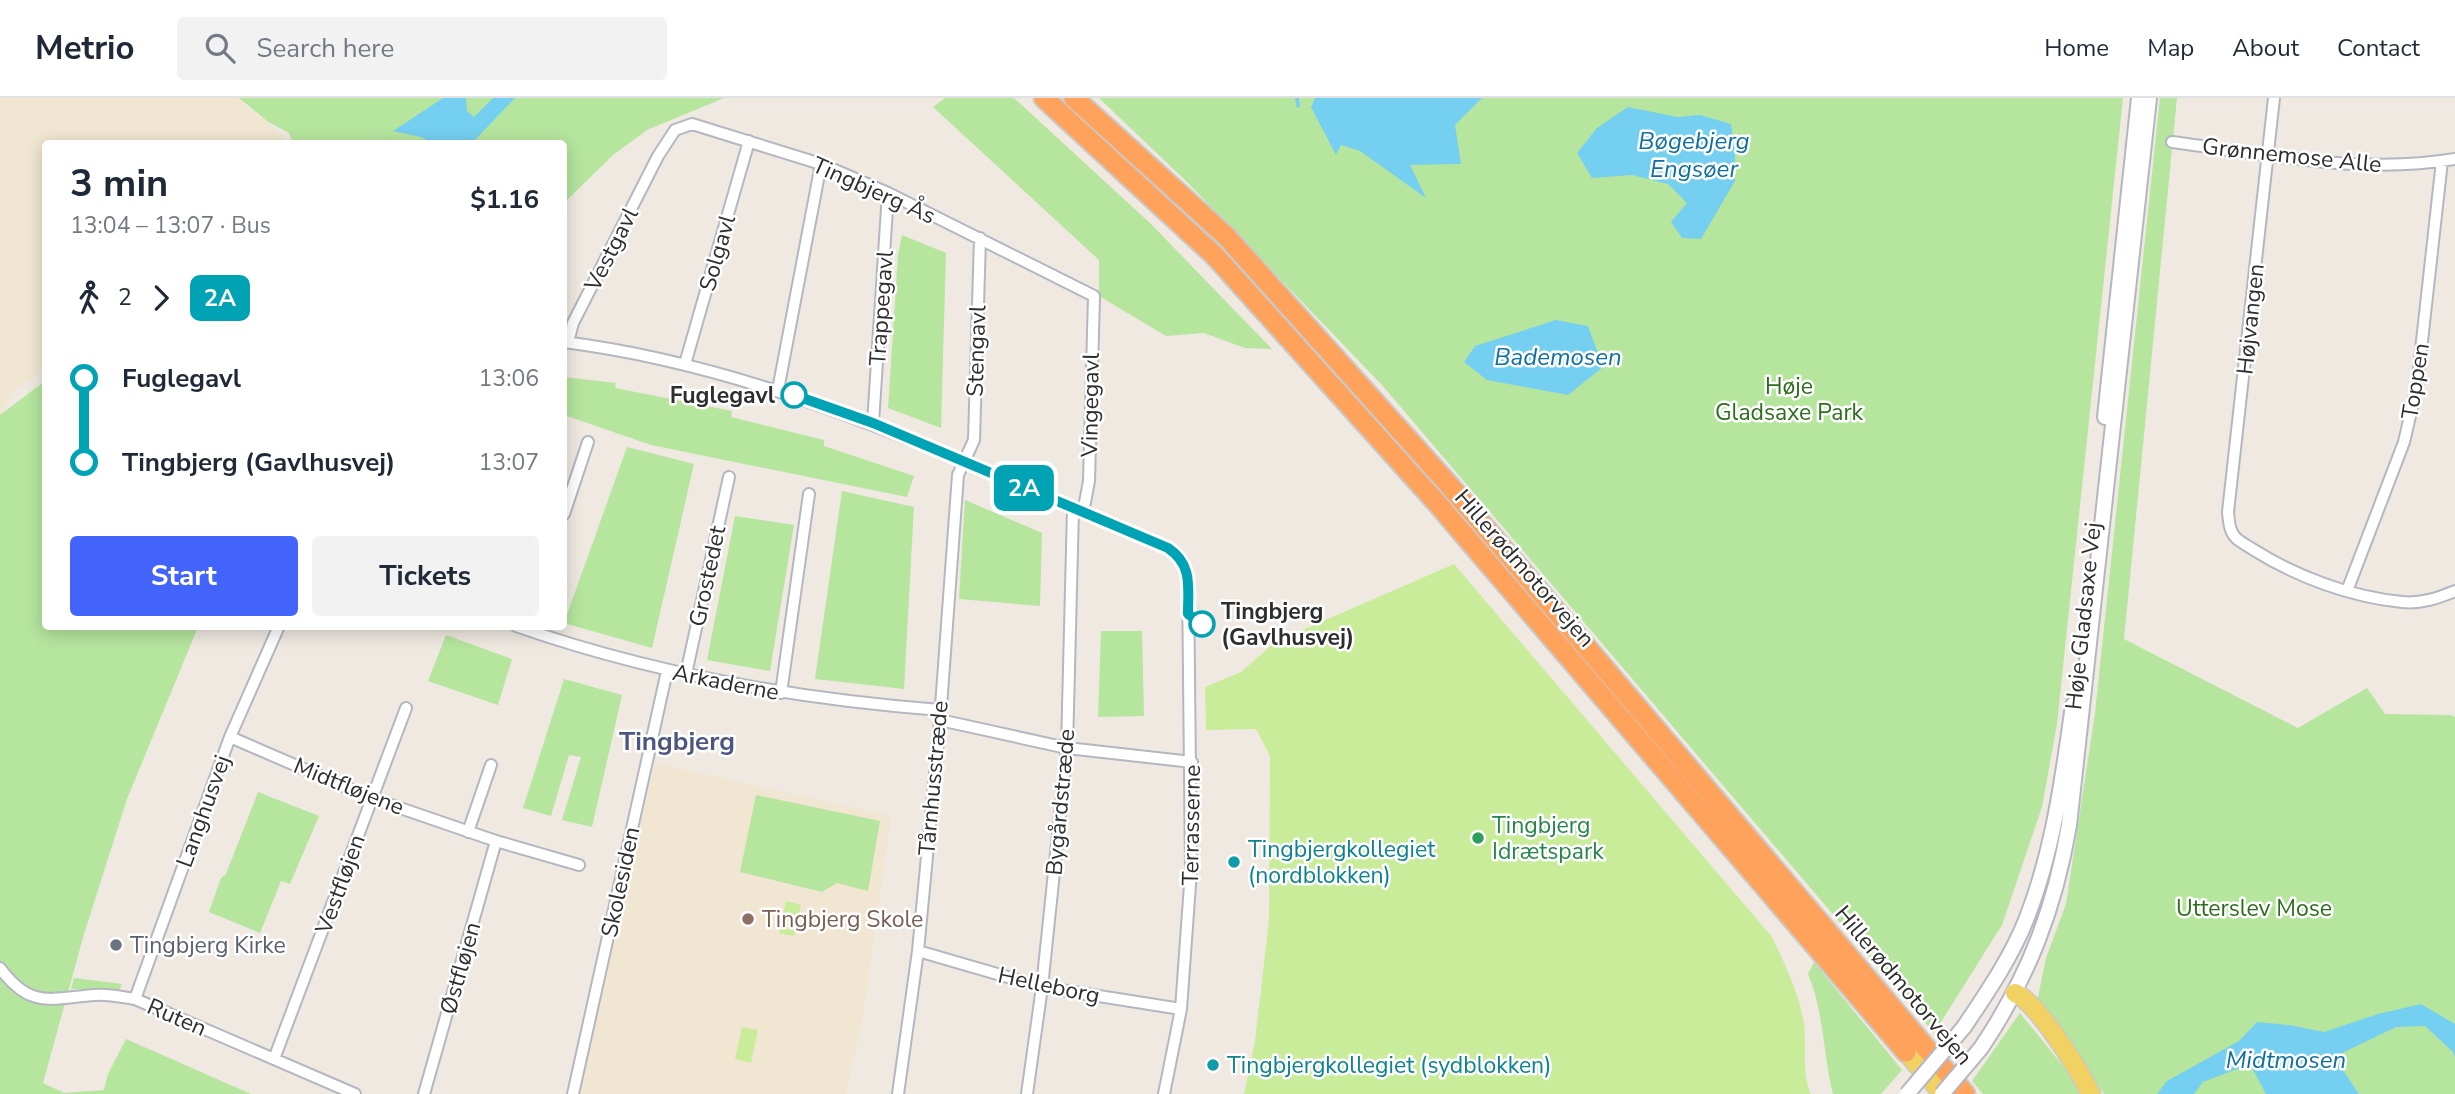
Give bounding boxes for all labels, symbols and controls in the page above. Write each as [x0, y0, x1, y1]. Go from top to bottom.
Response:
search box [177, 17, 667, 80]
text: Metrio [35, 26, 135, 71]
icon: search [201, 29, 239, 67]
text: Search here [257, 31, 394, 66]
text: Home [2044, 32, 2109, 64]
text: Map [2147, 32, 2194, 64]
text: About [2232, 32, 2299, 64]
text: Contact [2337, 32, 2420, 64]
water label: Bøgebjerg Engsøer [1638, 125, 1750, 185]
street label: Grønnemose Alle [2201, 131, 2383, 180]
street label: Tingbjerg Ås [807, 149, 941, 231]
text: 3 min [70, 158, 168, 209]
text: $1.16 [470, 182, 539, 217]
street label: Vestgavl [577, 202, 646, 297]
text: 13:04 – 13:07 · Bus [70, 210, 271, 241]
street label: Solgavl [692, 211, 743, 295]
street label: Trappegavl [862, 249, 901, 367]
street label: Højvangen [2229, 262, 2272, 376]
icon: walk [70, 279, 108, 317]
icon: forward [142, 279, 180, 317]
text: 2 [118, 282, 132, 313]
text: 2A [204, 282, 236, 314]
street label: Stengavl [959, 305, 994, 397]
water label: Bademosen [1494, 341, 1622, 373]
street label: Toppen [2394, 341, 2437, 422]
street label: Vingegavl [1074, 352, 1107, 458]
text: Fuglegavl [122, 361, 241, 396]
text: 13:06 [479, 363, 539, 394]
park label: Høje Gladsaxe Park [1715, 371, 1864, 428]
place label: Fuglegavl [670, 380, 776, 411]
marker: Fuglegavl [781, 382, 807, 408]
text: Tingbjerg (Gavlhusvej) [122, 445, 395, 480]
text: 13:07 [479, 447, 539, 478]
line badge: 2A [992, 465, 1056, 511]
text: 2A [1008, 472, 1040, 504]
street label: Hillerødmotorvejen [1447, 483, 1602, 654]
street label: Høje Gladsaxe Vej [2058, 521, 2109, 711]
street label: Grostedet [682, 522, 733, 629]
button: Start [70, 536, 298, 616]
button: Tickets [312, 536, 539, 616]
place label: Tingbjerg (Gavlhusvej) [1221, 596, 1354, 653]
marker: Tingbjerg (Gavlhusvej) [1189, 611, 1215, 637]
street label: Arkaderne [670, 657, 782, 708]
street label: Tårnhusstræde [911, 699, 956, 857]
district label: Tingbjerg [619, 724, 735, 759]
street label: Bygårdstræde [1039, 728, 1082, 877]
street label: Midtfløjene [289, 750, 409, 823]
street label: Langhusvej [169, 751, 238, 872]
street label: Terrasserne [1175, 764, 1208, 886]
place label: Tingbjerg Idrætspark [1492, 810, 1604, 867]
street label: Skolesiden [594, 824, 647, 940]
street label: Vestfløjen [308, 830, 373, 939]
marker: Tingbjerg Idrætspark [1470, 830, 1486, 846]
place label: Tingbjergkollegiet (nordblokken) [1248, 834, 1436, 891]
marker: Tingbjergkollegiet (nordblokken) [1226, 854, 1242, 870]
park label: Utterslev Mose [2176, 893, 2332, 924]
street label: Hillerødmotorvejen [1828, 899, 1980, 1072]
place label: Tingbjerg Skole [762, 904, 923, 935]
marker: Tingbjerg Skole [740, 911, 756, 927]
street label: Østfløjen [433, 918, 488, 1018]
place label: Tingbjerg Kirke [130, 930, 286, 961]
marker: Tingbjerg Kirke [108, 937, 124, 953]
street label: Helleborg [995, 960, 1103, 1011]
street label: Ruten [142, 991, 211, 1044]
water label: Midtmosen [2226, 1044, 2346, 1076]
place label: Tingbjergkollegiet (sydblokken) [1227, 1050, 1551, 1081]
marker: Tingbjergkollegiet (sydblokken) [1205, 1057, 1221, 1073]

